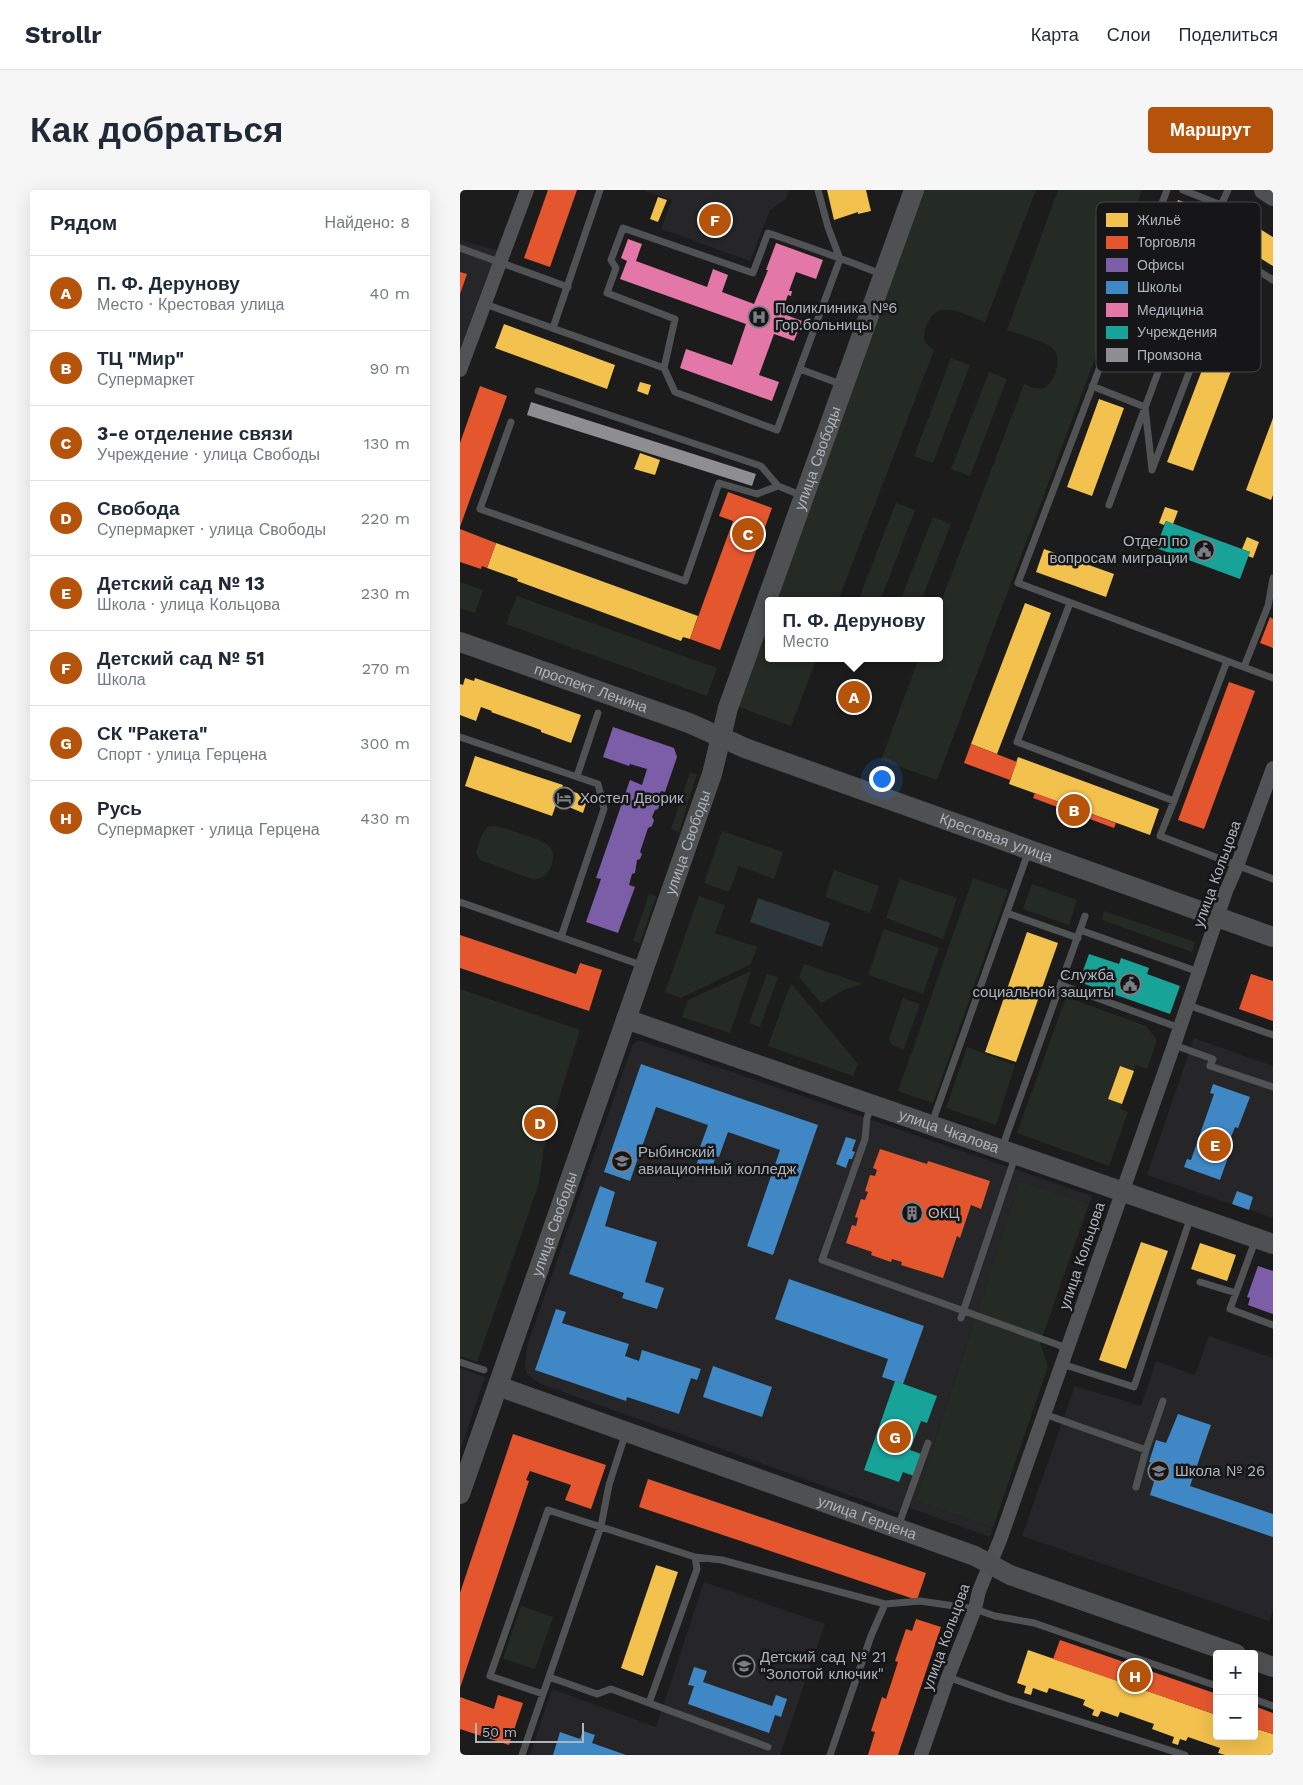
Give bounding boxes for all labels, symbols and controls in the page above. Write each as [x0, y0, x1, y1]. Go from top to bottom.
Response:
text: Strollr [25, 21, 102, 49]
text: Карта [1031, 24, 1079, 45]
text: Слои [1107, 24, 1151, 45]
text: Поделиться [1179, 24, 1278, 45]
button: Маршрут [1148, 107, 1273, 153]
text: Как добраться [30, 109, 283, 151]
pin: F [699, 201, 731, 239]
legend [1096, 202, 1261, 372]
text: Рядом [50, 210, 117, 235]
text: Жильё [1137, 212, 1181, 228]
text: Найдено: 8 [325, 213, 410, 232]
text: Торговля [1137, 234, 1195, 250]
text: Офисы [1137, 257, 1184, 273]
text: П. Ф. Дерунову [97, 272, 240, 295]
text: Школы [1137, 279, 1182, 295]
text: A [61, 284, 71, 303]
text: 40 m [370, 284, 410, 303]
text: Место · Крестовая улица [97, 295, 284, 314]
place label: Поликлиника №6 Гор.больницы [775, 299, 897, 334]
text: Медицина [1137, 302, 1204, 318]
hospital icon: Поликлиника №6 Гор.больницы [747, 305, 771, 329]
text: Учреждения [1137, 324, 1217, 340]
text: ТЦ "Мир" [97, 347, 184, 370]
text: Промзона [1137, 347, 1202, 363]
text: B [61, 359, 71, 378]
text: 90 m [369, 359, 410, 378]
text: Супермаркет [97, 370, 195, 389]
street label: улица Свободы [791, 404, 845, 513]
text: 3-е отделение связи [97, 422, 293, 445]
text: C [61, 434, 71, 453]
text: 130 m [364, 434, 410, 453]
text: Учреждение · улица Свободы [97, 445, 320, 464]
text: Свобода [97, 497, 179, 520]
text: D [60, 509, 72, 528]
text: 220 m [361, 509, 410, 528]
pin: C [732, 515, 764, 553]
text: Супермаркет · улица Свободы [97, 520, 326, 539]
place label: Отдел по вопросам миграции [1050, 532, 1188, 567]
public building icon: Отдел по вопросам миграции [1192, 538, 1216, 562]
text: Детский сад № 13 [97, 572, 265, 595]
text: E [61, 584, 71, 603]
text: 230 m [361, 584, 410, 603]
text: Школа · улица Кольцова [97, 595, 280, 614]
popup [765, 597, 943, 662]
text: П. Ф. Дерунову [783, 609, 925, 632]
text: Место [783, 632, 829, 651]
text: Детский сад № 51 [97, 647, 265, 670]
text: F [61, 659, 71, 678]
text: 270 m [362, 659, 410, 678]
street label: проспект Ленина [532, 660, 651, 717]
text: Школа [97, 670, 146, 689]
pin: A [838, 678, 870, 716]
text: СК "Ракета" [97, 722, 207, 745]
text: G [60, 734, 72, 753]
text: 300 m [360, 734, 410, 753]
text: Спорт · улица Герцена [97, 745, 267, 764]
your location [869, 766, 895, 792]
hotel icon: Хостел Дворик [552, 786, 576, 810]
street label: улица Свободы [661, 788, 715, 897]
place label: Хостел Дворик [580, 789, 684, 807]
pin: B [1058, 791, 1090, 829]
text: Русь [97, 797, 142, 820]
text: H [60, 809, 72, 828]
text: 430 m [360, 809, 410, 828]
street label: Крестовая улица [937, 809, 1056, 867]
street label: улица Кольцова [1189, 817, 1245, 930]
text: Супермаркет · улица Герцена [97, 820, 320, 839]
place label: Служба социальной защиты [972, 966, 1115, 1001]
public building icon: Служба социальной защиты [1118, 972, 1142, 996]
pin: D [524, 1104, 556, 1142]
street label: улица Чкалова [896, 1106, 1002, 1157]
pin: E [1199, 1126, 1231, 1164]
place label: Рыбинский авиационный колледж [638, 1143, 796, 1178]
school or university icon: Рыбинский авиационный колледж [610, 1149, 634, 1173]
street label: улица Свободы [528, 1169, 581, 1279]
street label: улица Кольцова [1055, 1199, 1109, 1312]
building icon: ОКЦ [900, 1201, 924, 1225]
place label: ОКЦ [928, 1204, 960, 1222]
pin: G [879, 1418, 911, 1456]
school or university icon: Школа № 26 [1147, 1459, 1171, 1483]
place label: Школа № 26 [1175, 1462, 1265, 1480]
street label: улица Герцена [815, 1492, 920, 1544]
street label: улица Кольцова [918, 1580, 974, 1693]
place label: Детский сад № 21 "Золотой ключик" [760, 1648, 886, 1683]
map controls [1213, 1650, 1258, 1740]
button: + [1213, 1650, 1258, 1695]
school or university icon: Детский сад № 21 "Золотой ключик" [732, 1654, 756, 1678]
pin: H [1119, 1657, 1151, 1695]
button: − [1213, 1695, 1258, 1740]
scale bar [475, 1720, 584, 1743]
text: 50 m [482, 1724, 517, 1740]

